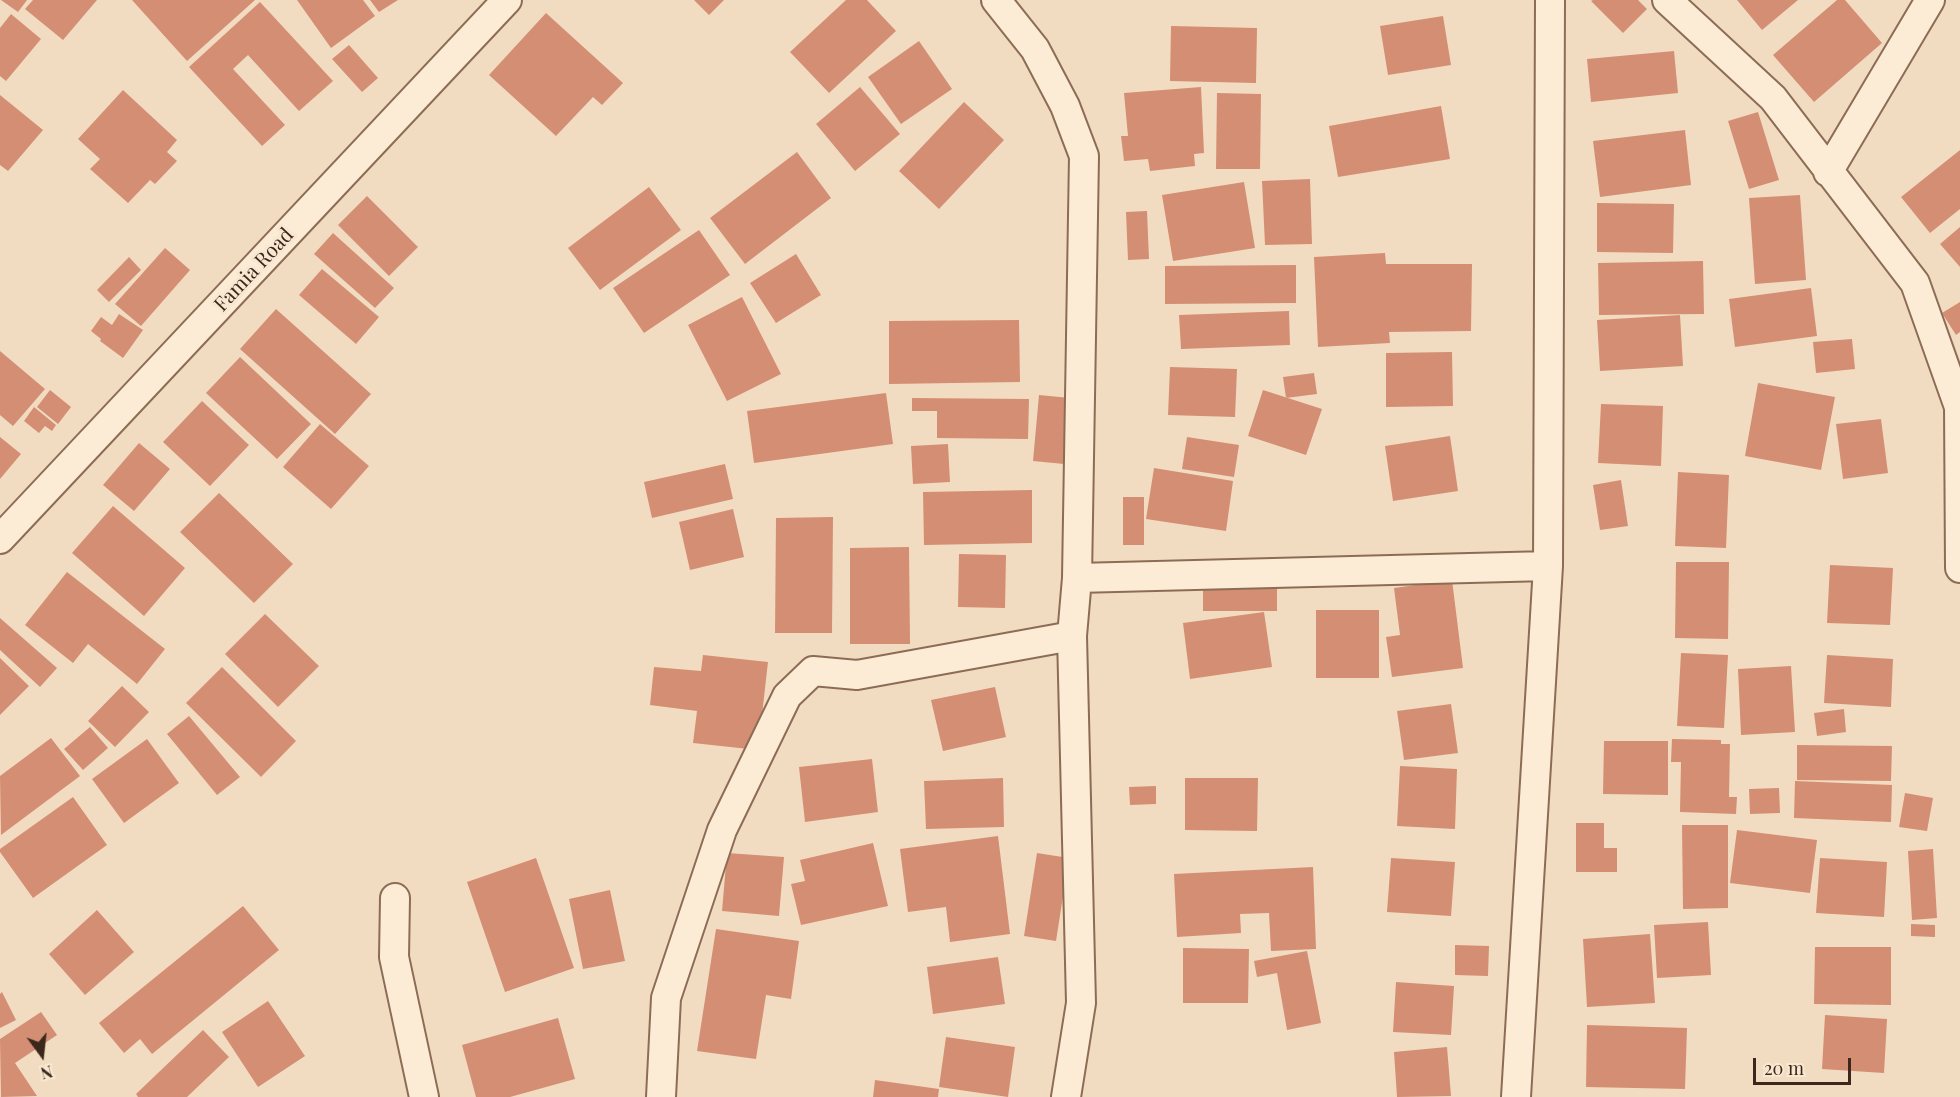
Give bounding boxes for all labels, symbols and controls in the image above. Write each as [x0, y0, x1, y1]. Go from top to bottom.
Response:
street label: Famia Road [209, 223, 299, 317]
north arrow [12, 1025, 72, 1085]
scale bar [1756, 1046, 1854, 1084]
text: 20 m [1764, 1056, 1804, 1080]
text: N [38, 1061, 55, 1085]

